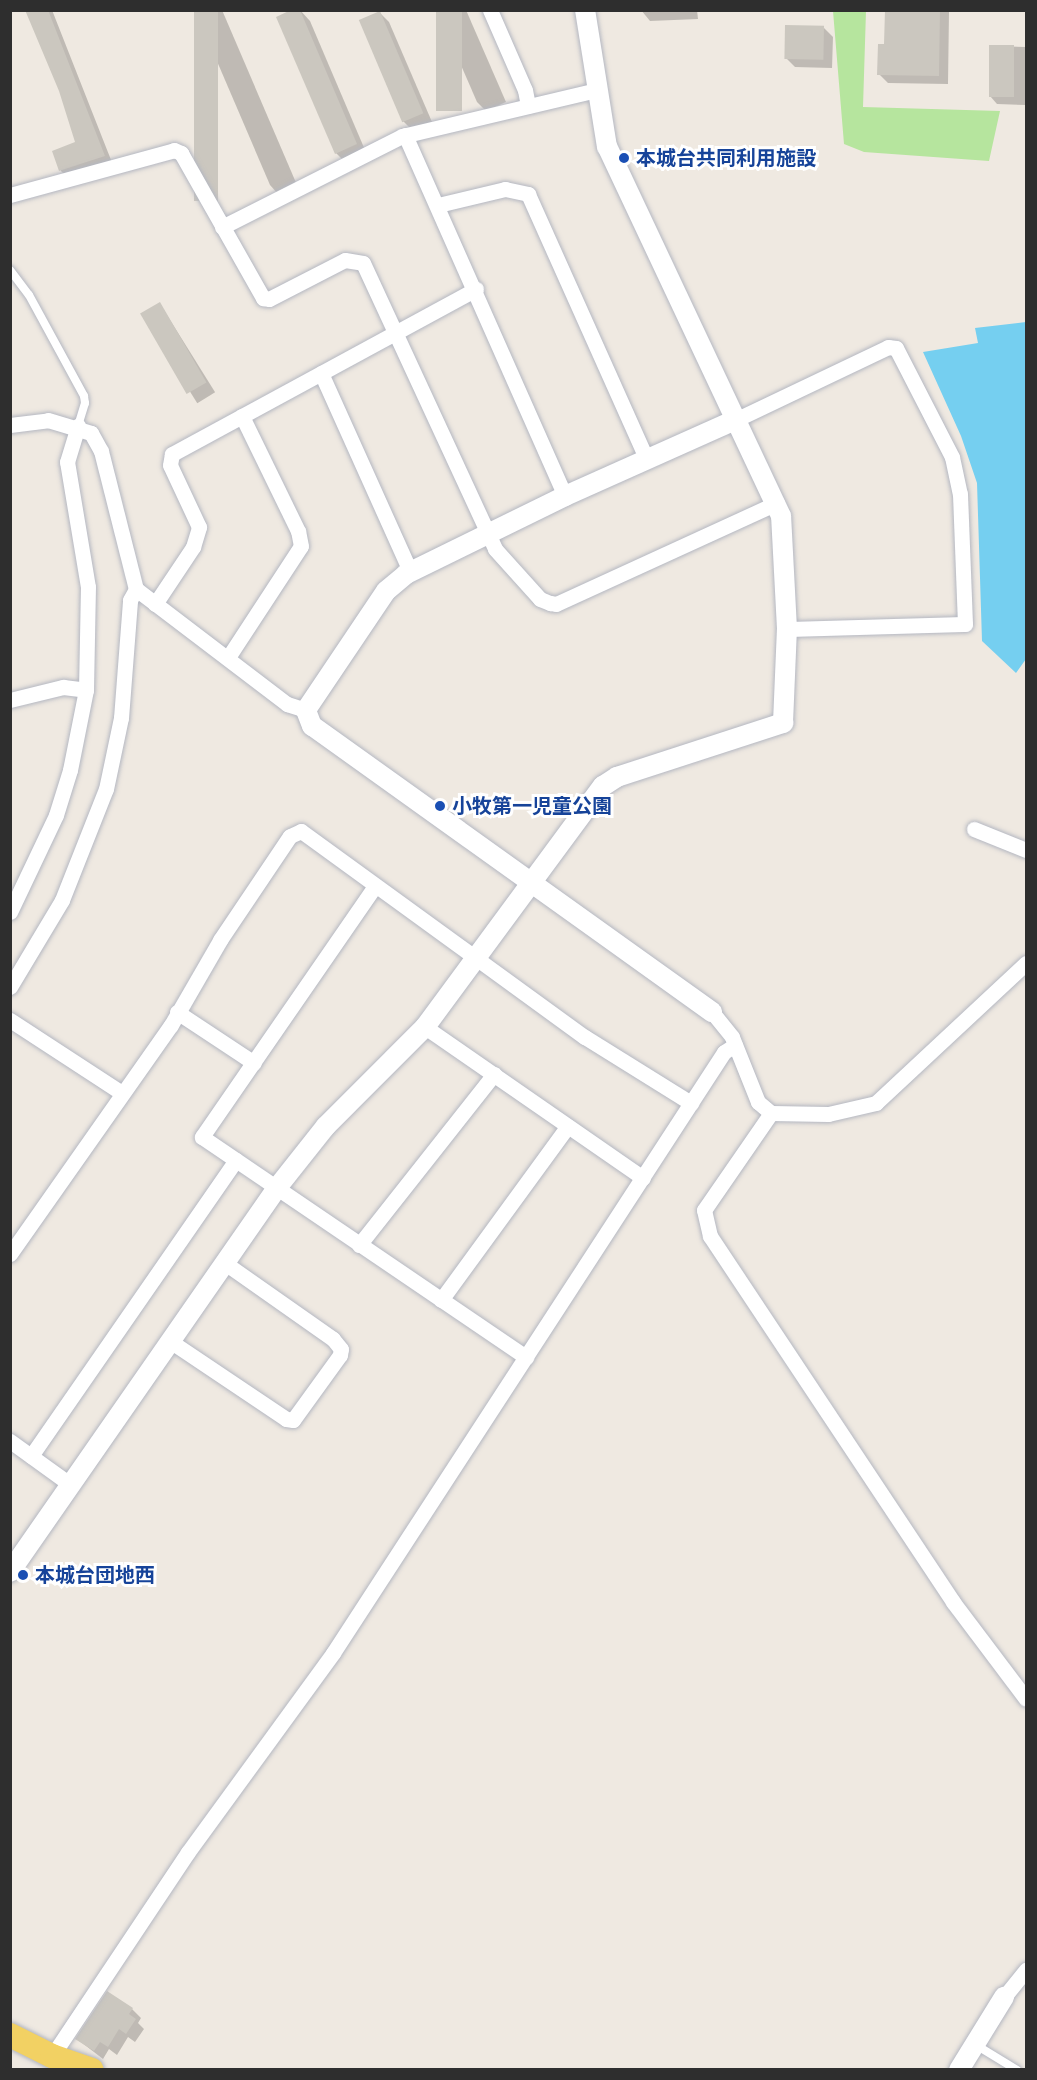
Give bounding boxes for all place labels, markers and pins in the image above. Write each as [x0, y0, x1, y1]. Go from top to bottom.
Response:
place label: 本城台共同利用施設 [636, 146, 816, 170]
marker: 本城台共同利用施設 [617, 151, 631, 165]
place label: 小牧第一児童公園 [452, 794, 612, 818]
marker: 小牧第一児童公園 [433, 799, 447, 813]
place label: 本城台団地西 [35, 1563, 155, 1587]
marker: 本城台団地西 [16, 1568, 30, 1582]

